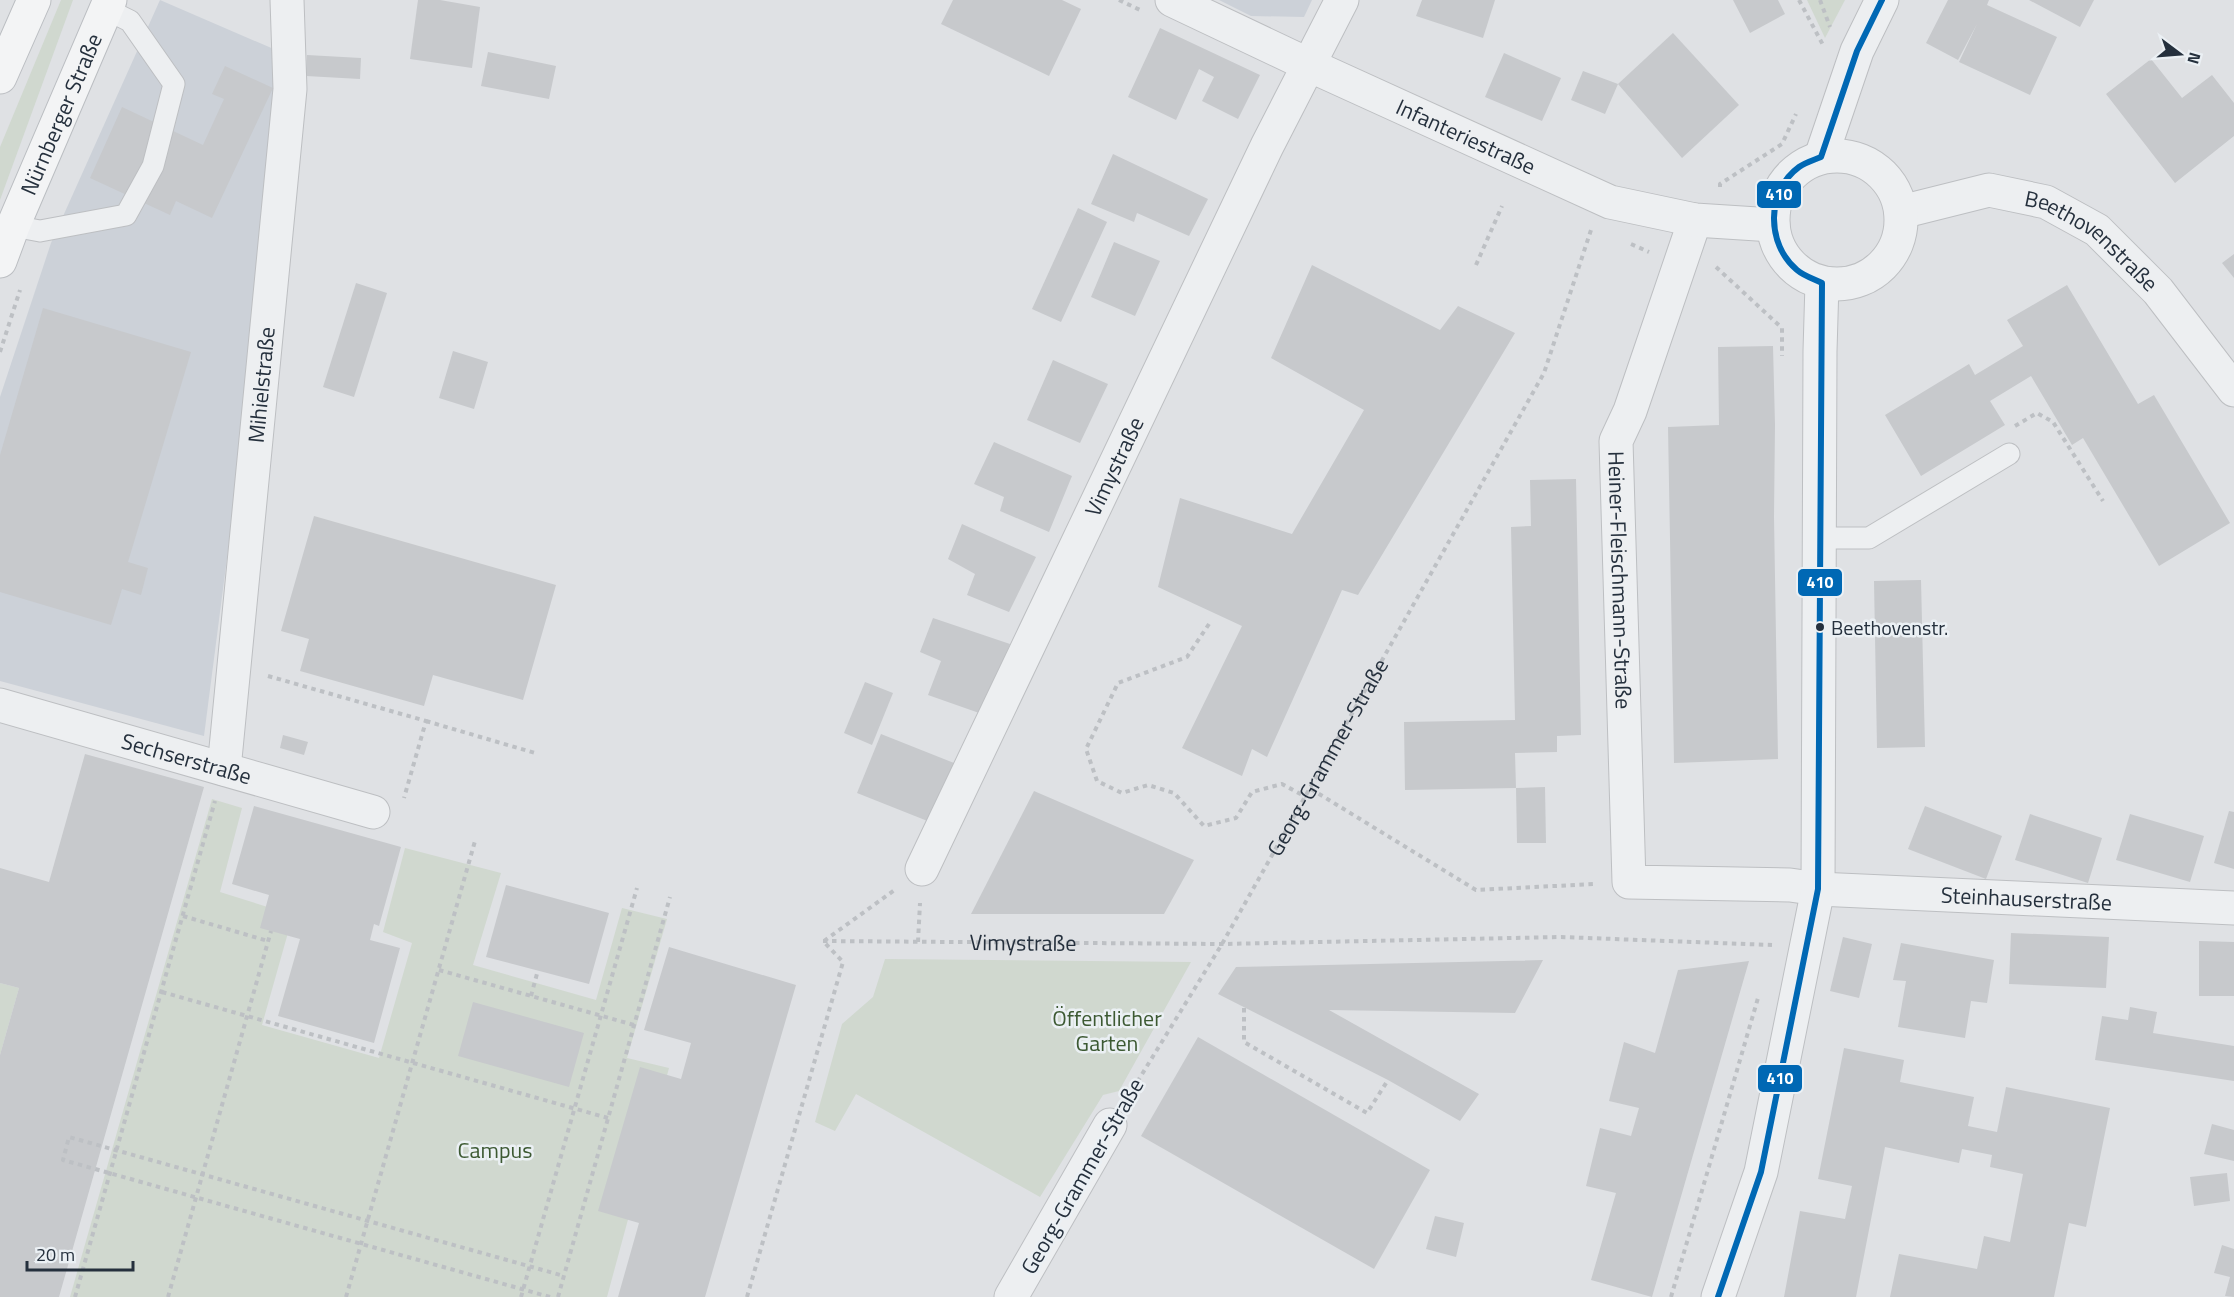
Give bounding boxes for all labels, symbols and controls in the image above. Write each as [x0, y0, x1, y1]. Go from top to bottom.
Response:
north arrow [2150, 24, 2210, 84]
street label: Nürnberger Straße [11, 28, 111, 200]
text: N [2181, 49, 2207, 67]
street label: Infanteriestraße [1391, 90, 1541, 183]
line badge: 410 [1756, 180, 1802, 209]
street label: Beethovenstraße [2022, 181, 2166, 299]
text: 410 [1766, 182, 1792, 206]
street label: Mihielstraße [239, 325, 284, 444]
street label: Vimystraße [1076, 411, 1152, 522]
street label: Heiner-Fleischmann-Straße [1599, 451, 1641, 710]
line badge: 410 [1797, 568, 1843, 597]
text: 410 [1807, 570, 1833, 594]
place label: Beethovenstr. [1831, 612, 1948, 643]
marker: Beethovenstr. [1814, 621, 1826, 633]
street label: Georg-Grammer-Straße [1258, 652, 1397, 862]
street label: Sechserstraße [117, 724, 256, 793]
street label: Steinhauserstraße [1940, 878, 2113, 919]
street label: Vimystraße [969, 925, 1077, 960]
park label: Öffentlicher Garten [1052, 1001, 1162, 1060]
line badge: 410 [1757, 1064, 1803, 1093]
text: 410 [1767, 1066, 1793, 1090]
street label: Georg-Grammer-Straße [1012, 1071, 1152, 1281]
park label: Campus [458, 1133, 532, 1167]
scale bar [27, 1234, 134, 1272]
text: 20 m [36, 1241, 75, 1268]

